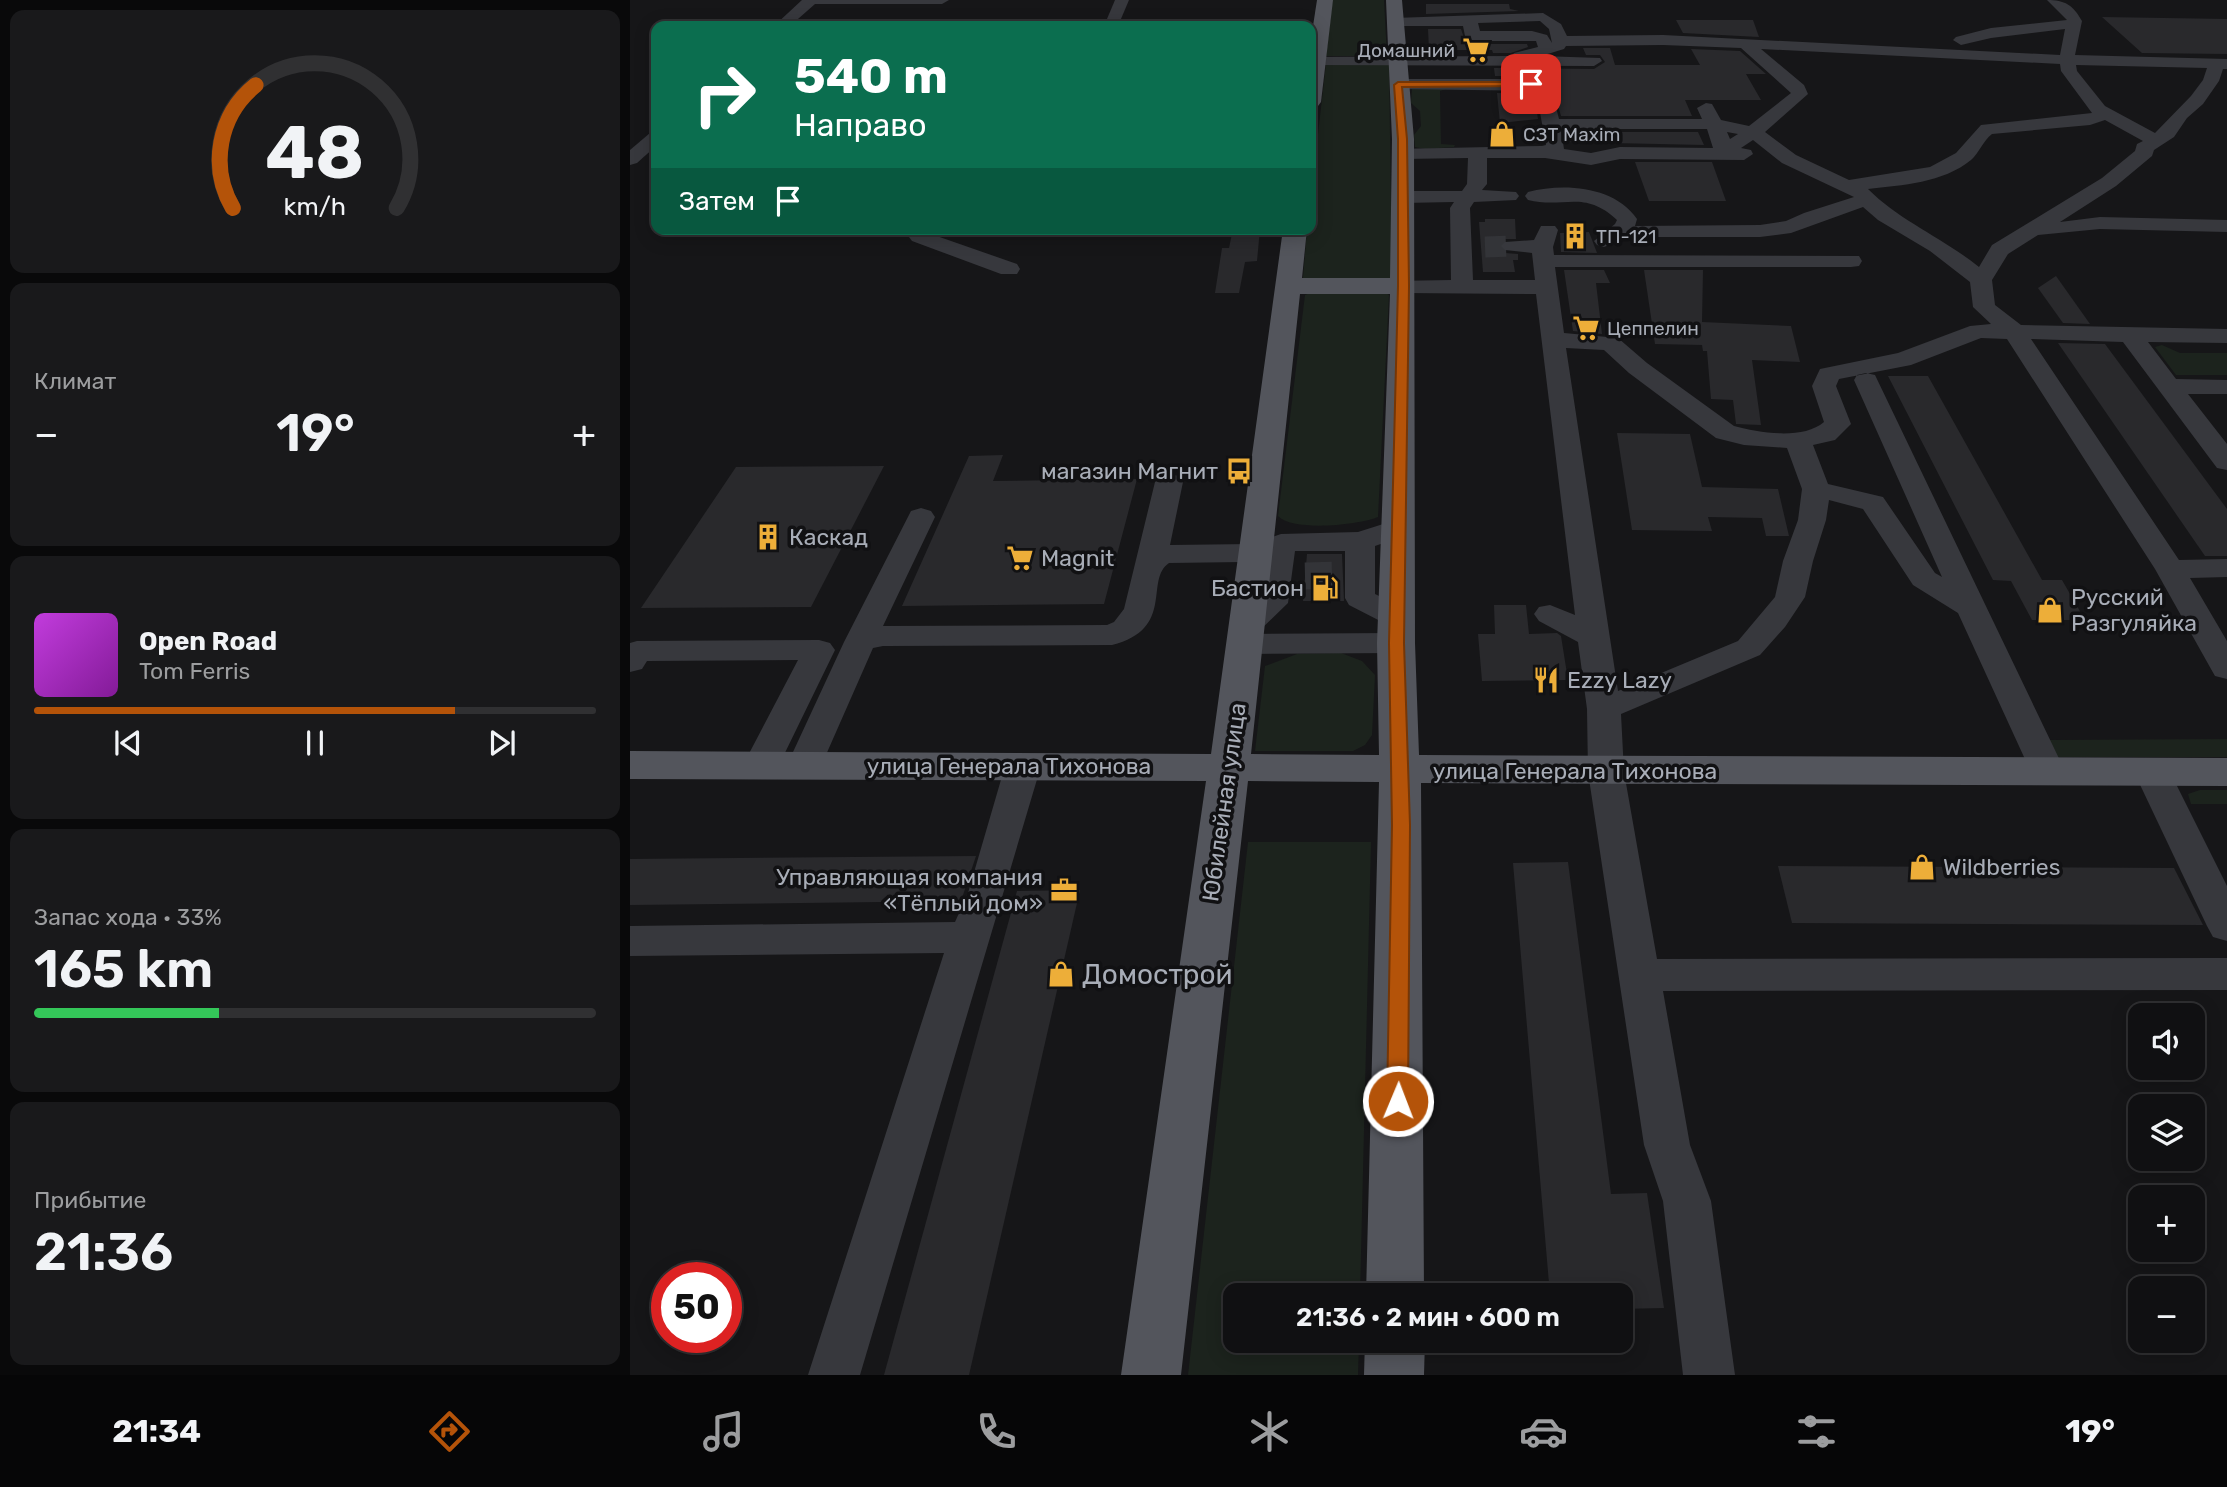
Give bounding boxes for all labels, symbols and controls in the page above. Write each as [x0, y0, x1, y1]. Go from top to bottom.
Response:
supermarket icon: Домашний [1461, 35, 1491, 65]
place label: Домашний [1358, 39, 1455, 62]
text: 540 m [794, 47, 948, 105]
icon: right [679, 49, 770, 140]
pin [1501, 54, 1561, 114]
icon: arrive [1512, 65, 1550, 103]
text: Направо [794, 106, 927, 144]
text: 48 [265, 110, 365, 196]
shop icon: СЗТ Maxim [1487, 119, 1517, 149]
place label: СЗТ Maxim [1523, 123, 1620, 146]
icon: arrive [769, 182, 807, 220]
text: Затем [679, 186, 755, 217]
text: km/h [284, 191, 346, 220]
building icon: ТП-121 [1560, 221, 1590, 251]
place label: ТП-121 [1596, 225, 1656, 248]
supermarket icon: Цеппелин [1571, 313, 1601, 343]
place label: Цеппелин [1607, 317, 1699, 340]
text: Климат [34, 367, 116, 395]
text: 19° [276, 402, 355, 464]
text: − [34, 411, 59, 457]
text: + [572, 411, 596, 457]
bus stop icon: магазин Магнит [1224, 456, 1254, 486]
place label: магазин Магнит [1041, 457, 1218, 485]
building icon: Каскад [753, 522, 783, 552]
place label: Каскад [789, 523, 868, 551]
supermarket icon: Magnit [1005, 543, 1035, 573]
place label: Magnit [1041, 544, 1114, 572]
fuel station icon: Бастион [1310, 573, 1340, 603]
place label: Бастион [1211, 574, 1304, 602]
place label: Русский Разгуляйка [2071, 583, 2197, 637]
shop icon: Русский Разгуляйка [2035, 595, 2065, 625]
text: Open Road [139, 626, 277, 657]
text: Tom Ferris [139, 657, 250, 685]
restaurant icon: Ezzy Lazy [1531, 665, 1561, 695]
place label: Ezzy Lazy [1567, 666, 1672, 694]
street label: Юбилейная улица [1196, 701, 1252, 903]
icon: previous [109, 724, 147, 762]
icon: pause [296, 724, 334, 762]
icon: next [483, 724, 521, 762]
street label: улица Генерала Тихонова [867, 752, 1151, 780]
street label: улица Генерала Тихонова [1433, 757, 1717, 785]
shop icon: Wildberries [1907, 852, 1937, 882]
place label: Wildberries [1943, 853, 2060, 881]
place label: Управляющая компания «Тёплый дом» [776, 863, 1043, 917]
office icon: Управляющая компания «Тёплый дом» [1049, 875, 1079, 905]
text: Запас хода · 33% [34, 903, 222, 931]
text: 165 km [34, 938, 213, 1000]
place label: Домострой [1082, 958, 1233, 991]
shop icon: Домострой [1046, 959, 1076, 989]
map controls [2128, 1003, 2205, 1353]
button: sound [2128, 1003, 2205, 1080]
position arrow [1361, 1064, 1435, 1138]
button: layers [2128, 1094, 2205, 1171]
button: + [2128, 1185, 2205, 1262]
text: Прибытие [34, 1186, 146, 1214]
text: 21:36 [34, 1221, 173, 1283]
speed limit sign: 50 [651, 1262, 742, 1353]
button: − [2128, 1276, 2205, 1353]
text: 21:36 · 2 мин · 600 m [1296, 1302, 1560, 1333]
icon: directions [425, 1407, 474, 1456]
icon: music [699, 1407, 748, 1456]
icon: phone [972, 1407, 1021, 1456]
icon: climate [1245, 1407, 1294, 1456]
icon: car [1519, 1407, 1568, 1456]
icon: filters [1792, 1407, 1841, 1456]
text: 21:34 [112, 1412, 201, 1450]
text: 19° [2065, 1412, 2115, 1450]

